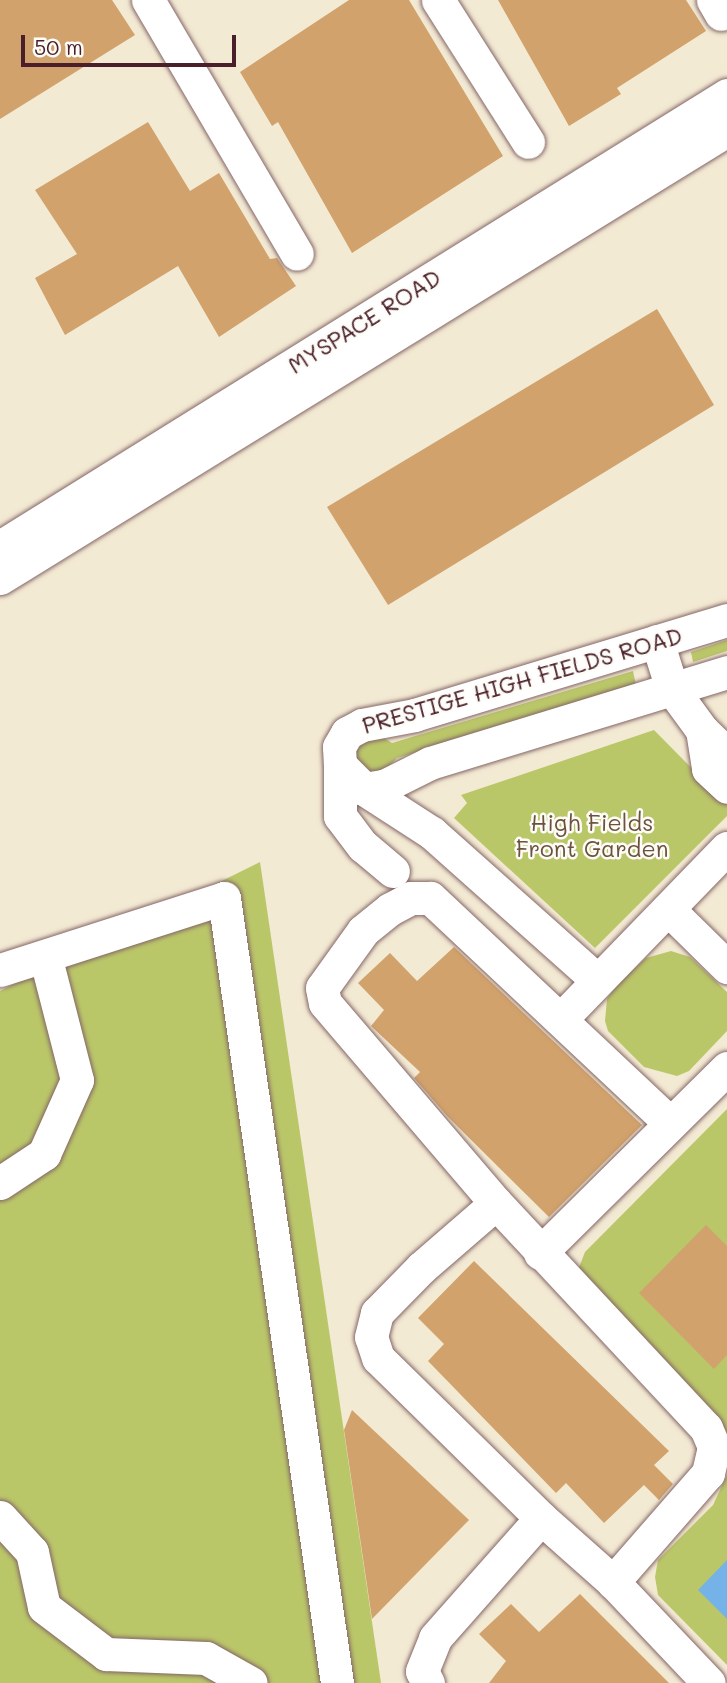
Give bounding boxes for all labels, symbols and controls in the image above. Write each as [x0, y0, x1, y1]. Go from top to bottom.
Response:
scale bar [24, 21, 240, 65]
text: 50 m [34, 33, 83, 60]
street label: MYSPACE ROAD [283, 263, 445, 379]
street label: PRESTIGE HIGH FIELDS ROAD [359, 621, 685, 739]
park label: High Fields Front Garden [516, 808, 668, 862]

